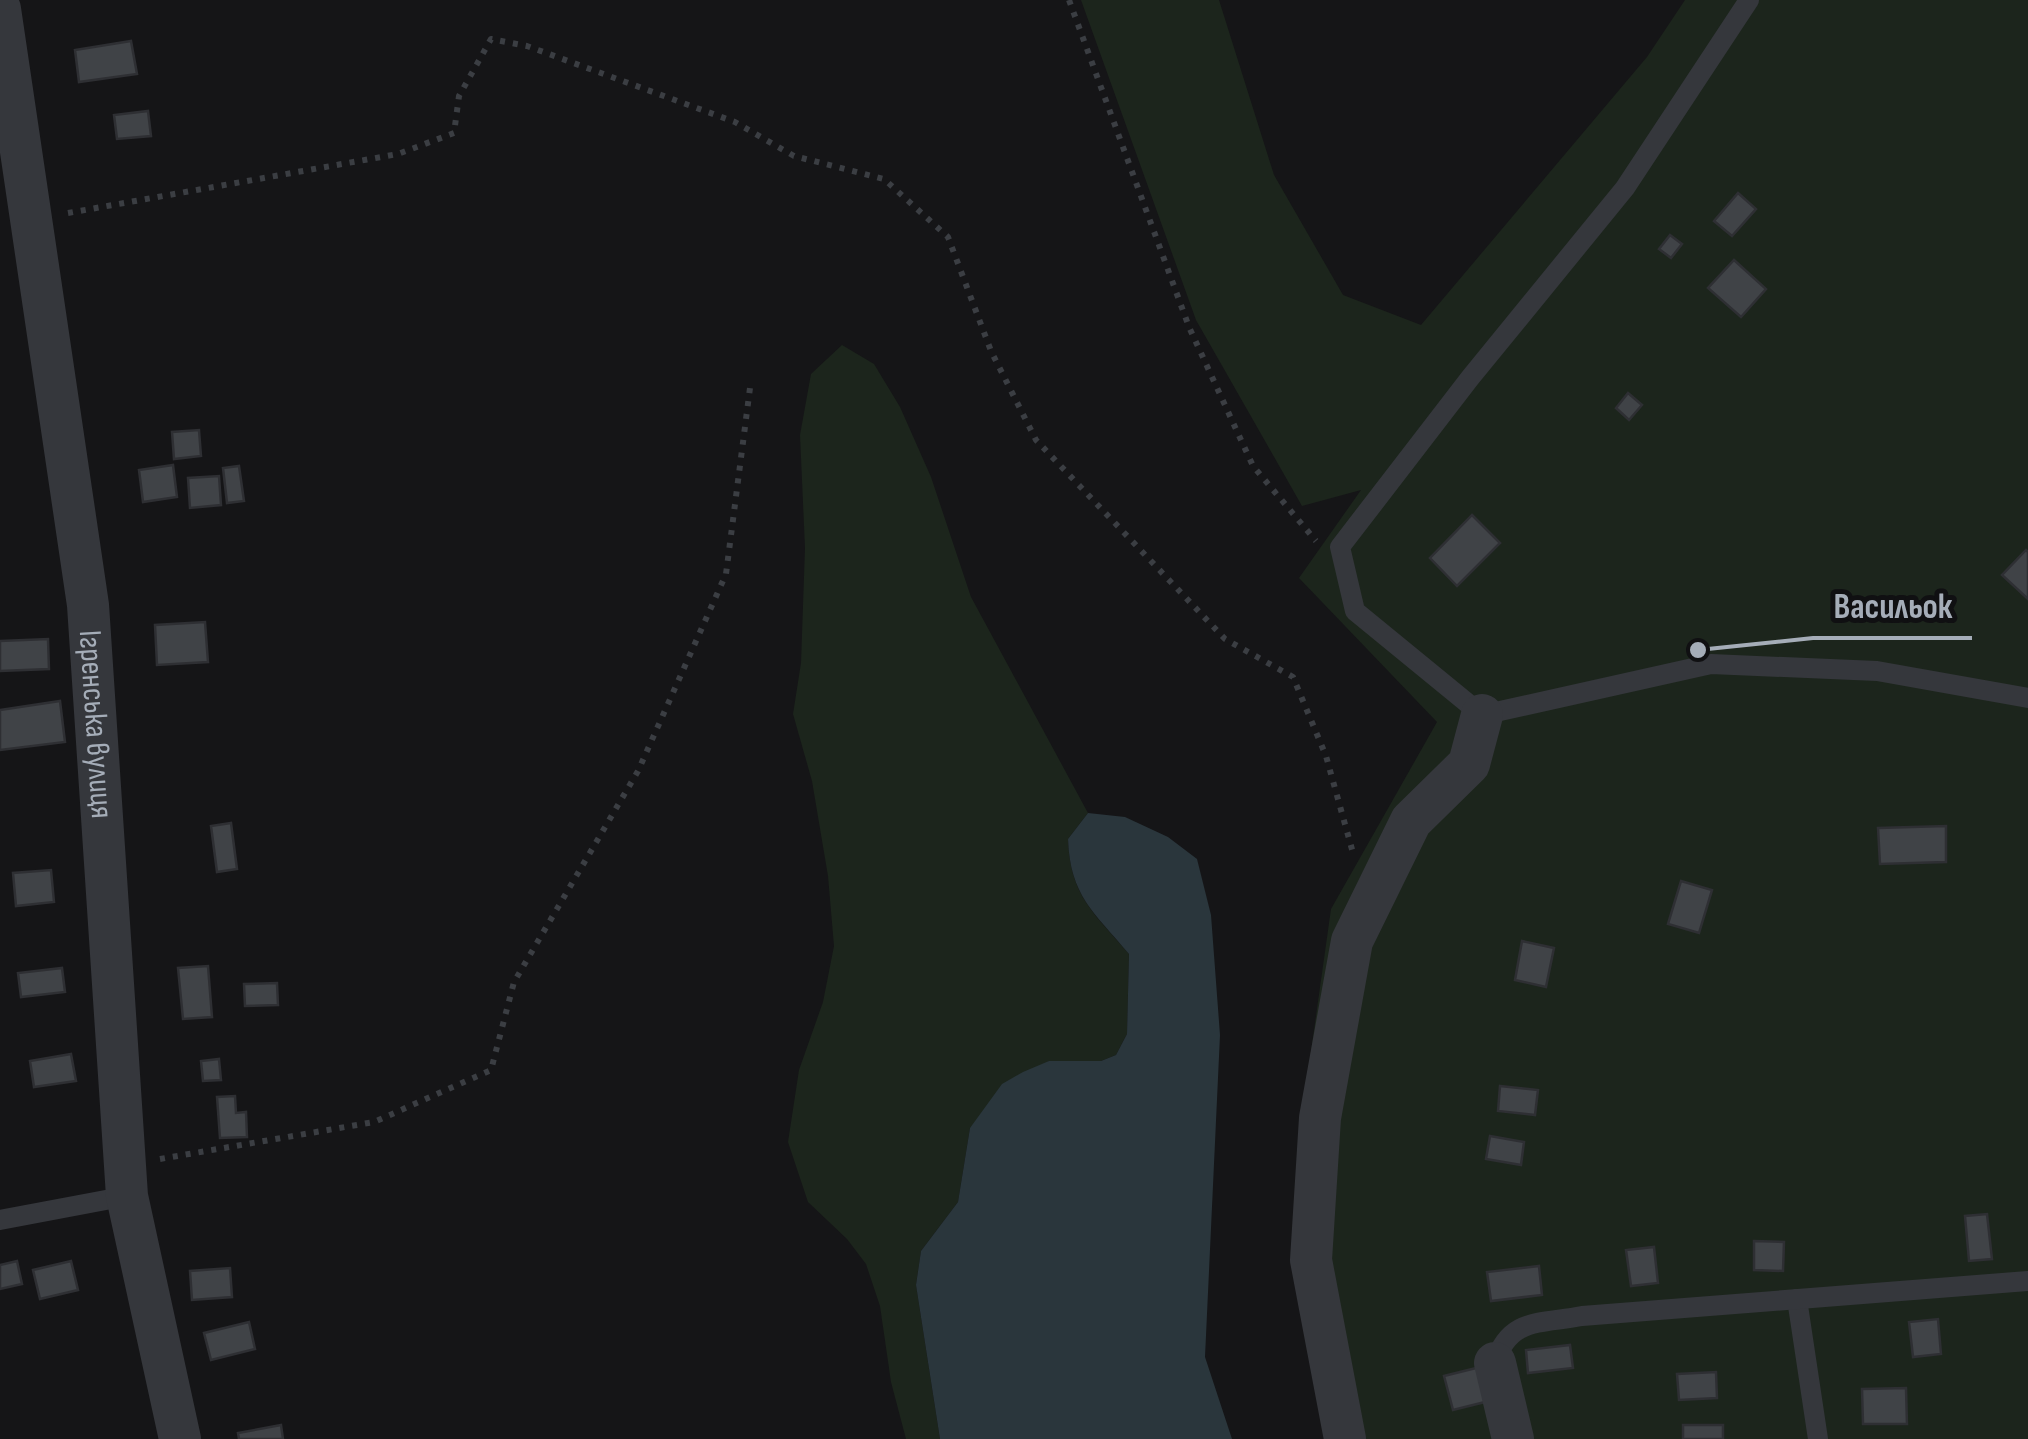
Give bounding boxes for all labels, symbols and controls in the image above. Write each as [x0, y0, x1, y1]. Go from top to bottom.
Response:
callout: Васильок [1813, 573, 1972, 638]
text: Васильок [1833, 586, 1953, 629]
street label: Ігренська вулиця [70, 629, 122, 820]

